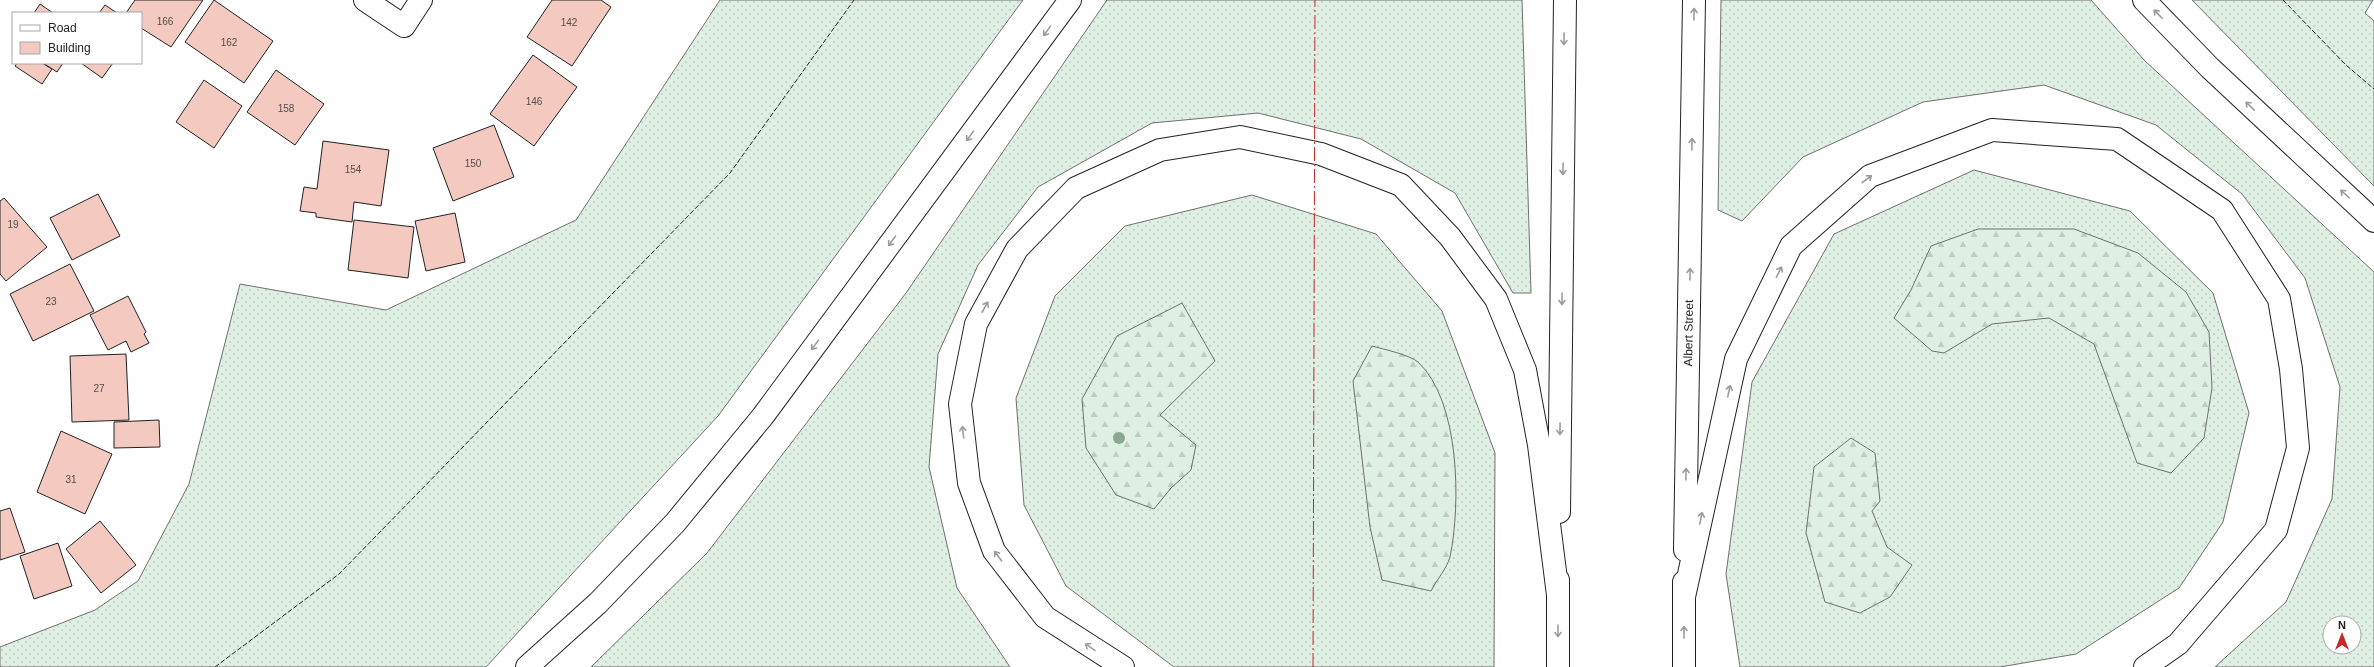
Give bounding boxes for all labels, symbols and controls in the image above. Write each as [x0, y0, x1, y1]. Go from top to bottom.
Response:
one-way arrow [1690, 8, 1698, 21]
one-way arrow [2153, 9, 2163, 19]
legend [12, 12, 142, 64]
house number: 166 [157, 16, 174, 27]
house number: 142 [561, 17, 578, 28]
text: Road [48, 21, 77, 35]
one-way arrow [1043, 26, 1051, 37]
one-way arrow [1561, 32, 1568, 45]
house number: 162 [221, 37, 238, 48]
text: Building [48, 41, 91, 55]
house number: 146 [526, 96, 543, 107]
one-way arrow [2245, 101, 2255, 110]
house number: 158 [278, 103, 295, 114]
one-way arrow [965, 130, 974, 141]
one-way arrow [1688, 138, 1696, 151]
house number: 150 [465, 158, 482, 169]
one-way arrow [1559, 162, 1567, 175]
house number: 154 [345, 164, 362, 175]
one-way arrow [1862, 175, 1873, 183]
one-way arrow [2340, 190, 2350, 199]
house number: 19 [7, 219, 19, 230]
one-way arrow [888, 235, 897, 246]
one-way arrow [1776, 266, 1783, 278]
one-way arrow [1686, 268, 1693, 281]
one-way arrow [1558, 292, 1566, 305]
house number: 23 [45, 296, 57, 307]
street label: Albert Street [1681, 299, 1696, 367]
one-way arrow [982, 301, 990, 313]
one-way arrow [811, 340, 819, 351]
house number: 27 [93, 383, 105, 394]
one-way arrow [1726, 385, 1734, 398]
one-way arrow [1556, 422, 1564, 435]
one-way arrow [960, 426, 967, 439]
one-way arrow [1682, 468, 1690, 481]
house number: 31 [65, 474, 77, 485]
one-way arrow [1698, 512, 1706, 525]
one-way arrow [994, 551, 1003, 562]
north arrow [2322, 615, 2362, 655]
text: N [2338, 619, 2346, 631]
one-way arrow [1554, 624, 1562, 637]
one-way arrow [1680, 626, 1688, 639]
one-way arrow [1084, 642, 1095, 651]

